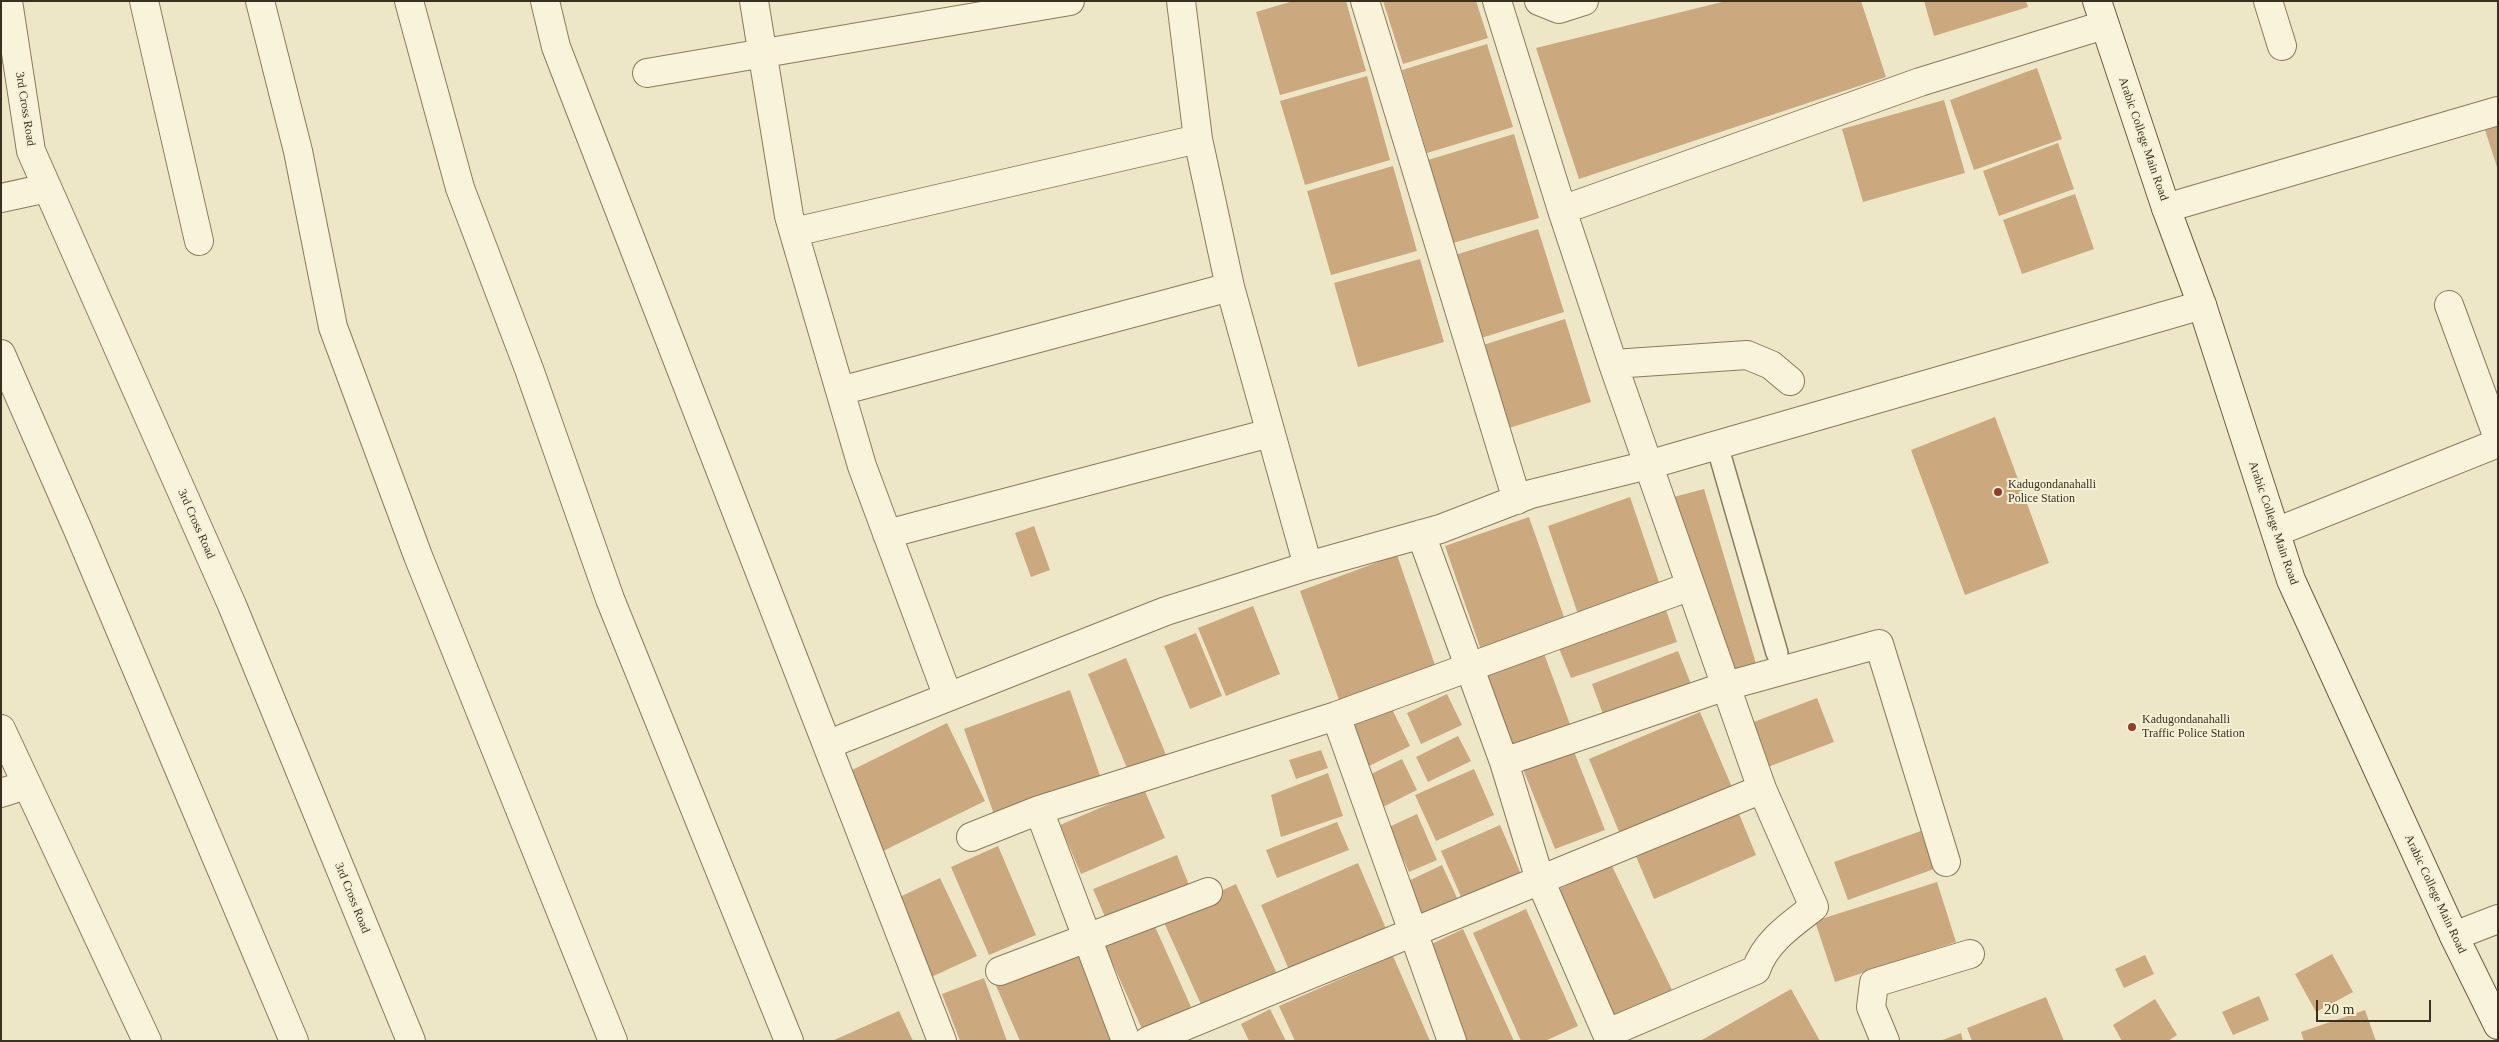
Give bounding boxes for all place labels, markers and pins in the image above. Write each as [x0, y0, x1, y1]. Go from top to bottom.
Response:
place label: Kadugondanahalli Police Station [2008, 478, 2096, 506]
marker: Kadugondanahalli Police Station [1992, 486, 2004, 498]
place label: Kadugondanahalli Traffic Police Station [2142, 713, 2245, 741]
marker: Kadugondanahalli Traffic Police Station [2126, 721, 2138, 733]

